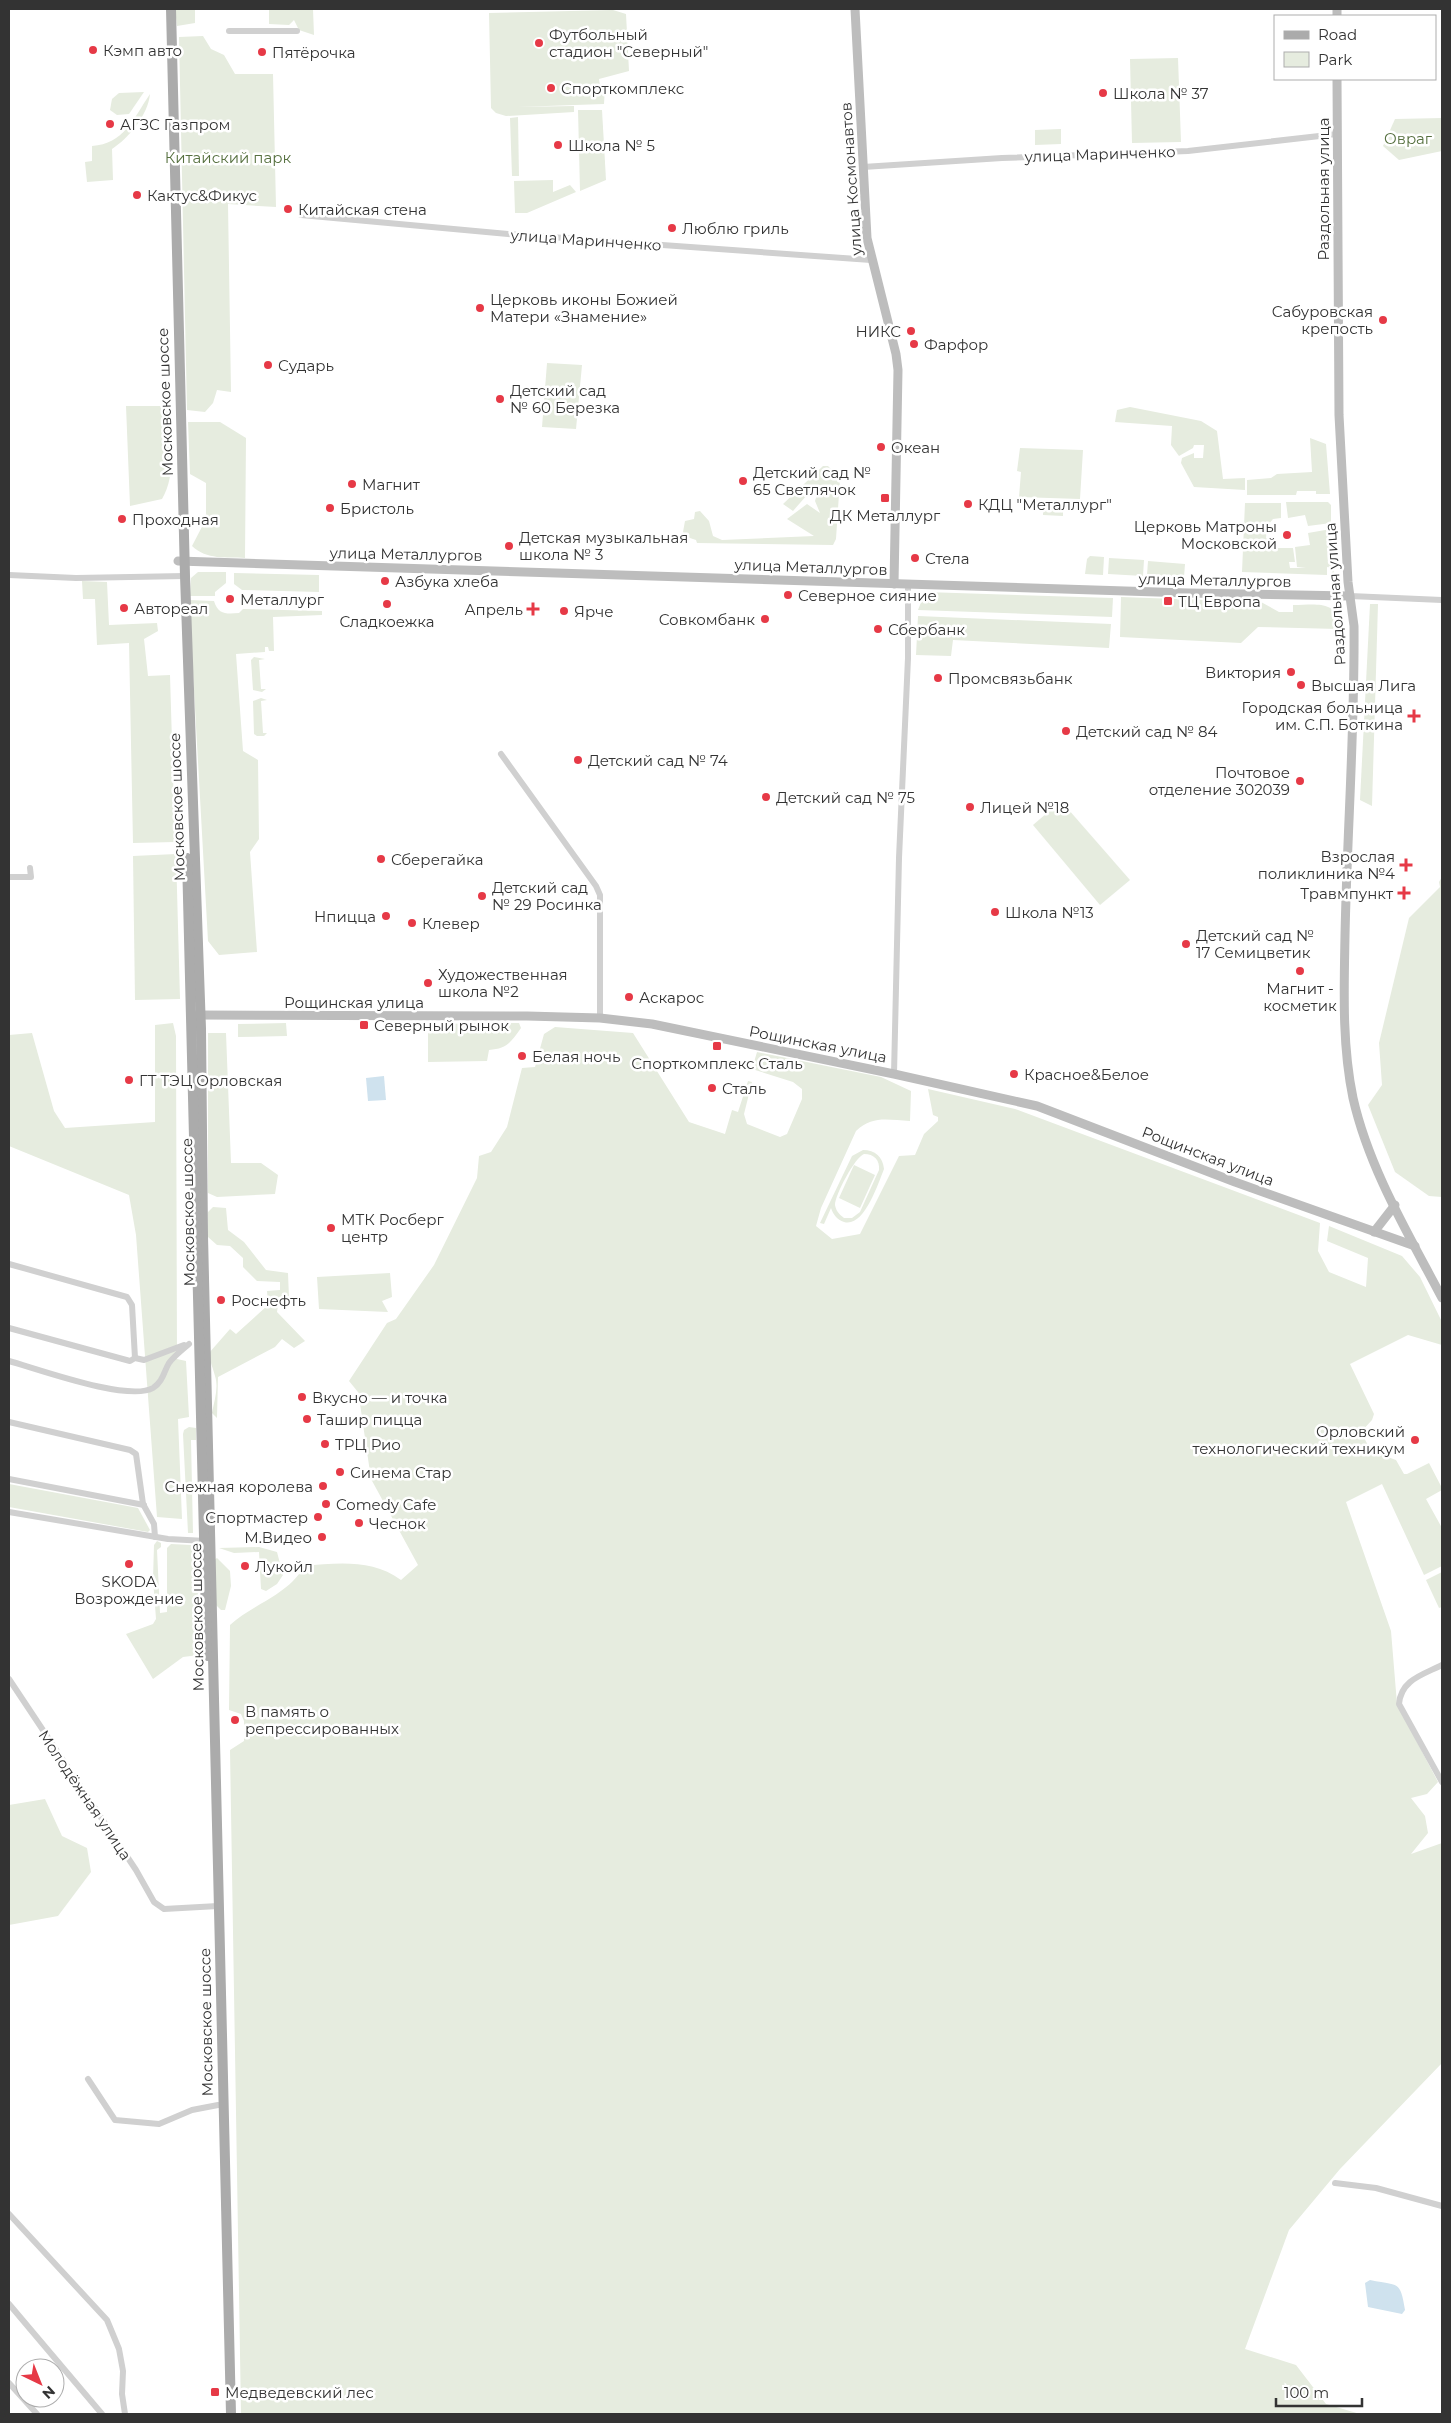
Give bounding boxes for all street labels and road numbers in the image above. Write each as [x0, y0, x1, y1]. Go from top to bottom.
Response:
street label: улица Космонавтов [836, 102, 866, 257]
street label: Раздольная улица [1314, 117, 1333, 261]
street label: улица Маринченко [1023, 142, 1176, 166]
street label: улица Маринченко [509, 225, 662, 255]
street label: Московское шоссе [153, 327, 177, 477]
street label: Раздольная улица [1321, 522, 1349, 666]
street label: улица Металлургов [328, 543, 483, 565]
street label: улица Металлургов [733, 555, 888, 579]
street label: улица Металлургов [1137, 569, 1292, 591]
street label: Московское шоссе [165, 732, 189, 882]
street label: Рощинская улица [284, 993, 424, 1012]
street label: Рощинская улица [747, 1021, 889, 1067]
street label: Рощинская улица [1139, 1122, 1277, 1190]
street label: Московское шоссе [177, 1138, 199, 1286]
street label: Московское шоссе [186, 1543, 208, 1691]
street label: Молодёжная улица [34, 1726, 136, 1864]
street label: Московское шоссе [195, 1948, 217, 2096]

